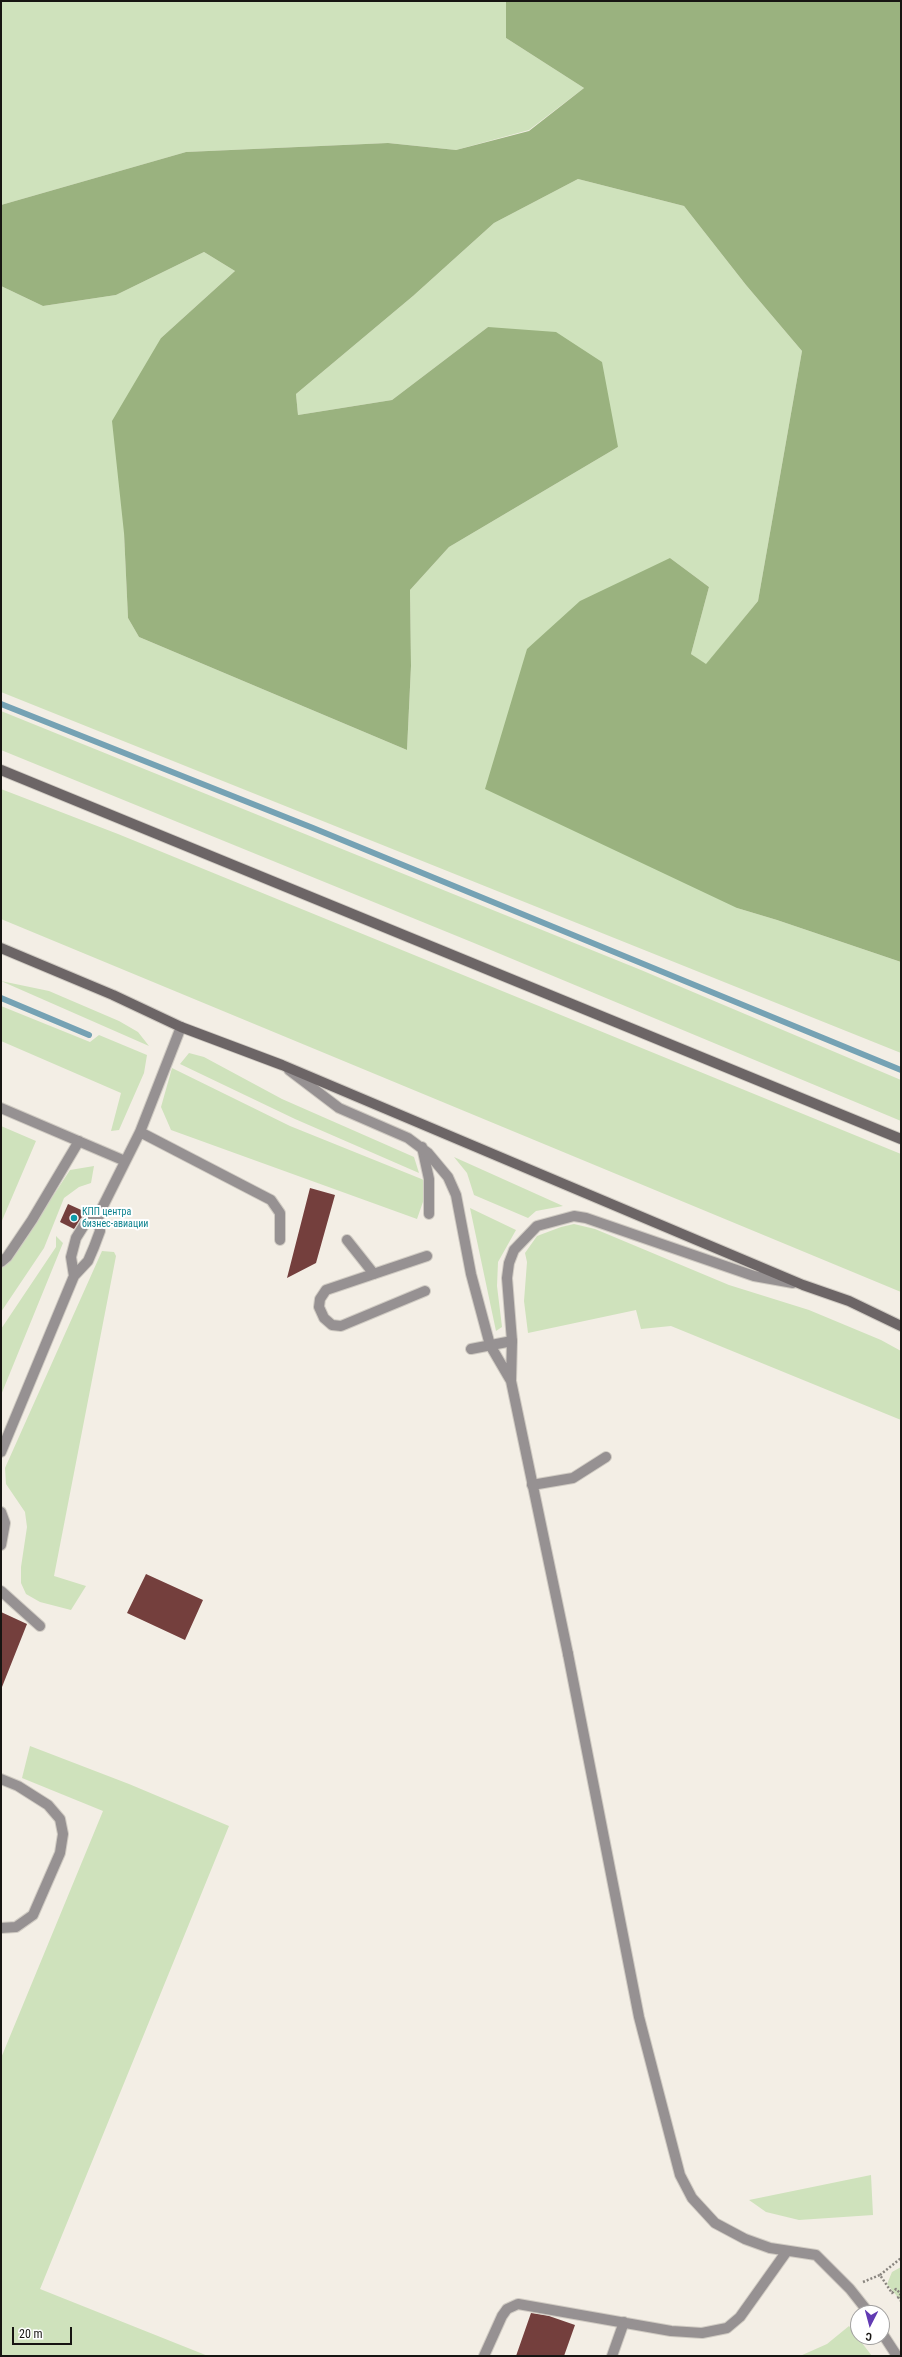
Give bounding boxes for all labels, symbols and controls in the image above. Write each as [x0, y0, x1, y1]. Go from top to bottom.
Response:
place label: КПП центра бизнес-авиации [82, 1206, 148, 1230]
marker: КПП центра бизнес-авиации [69, 1213, 79, 1223]
north arrow [850, 2305, 890, 2345]
scale bar [14, 2319, 74, 2345]
text: 20 m [19, 2327, 43, 2341]
text: С [865, 2330, 873, 2343]

